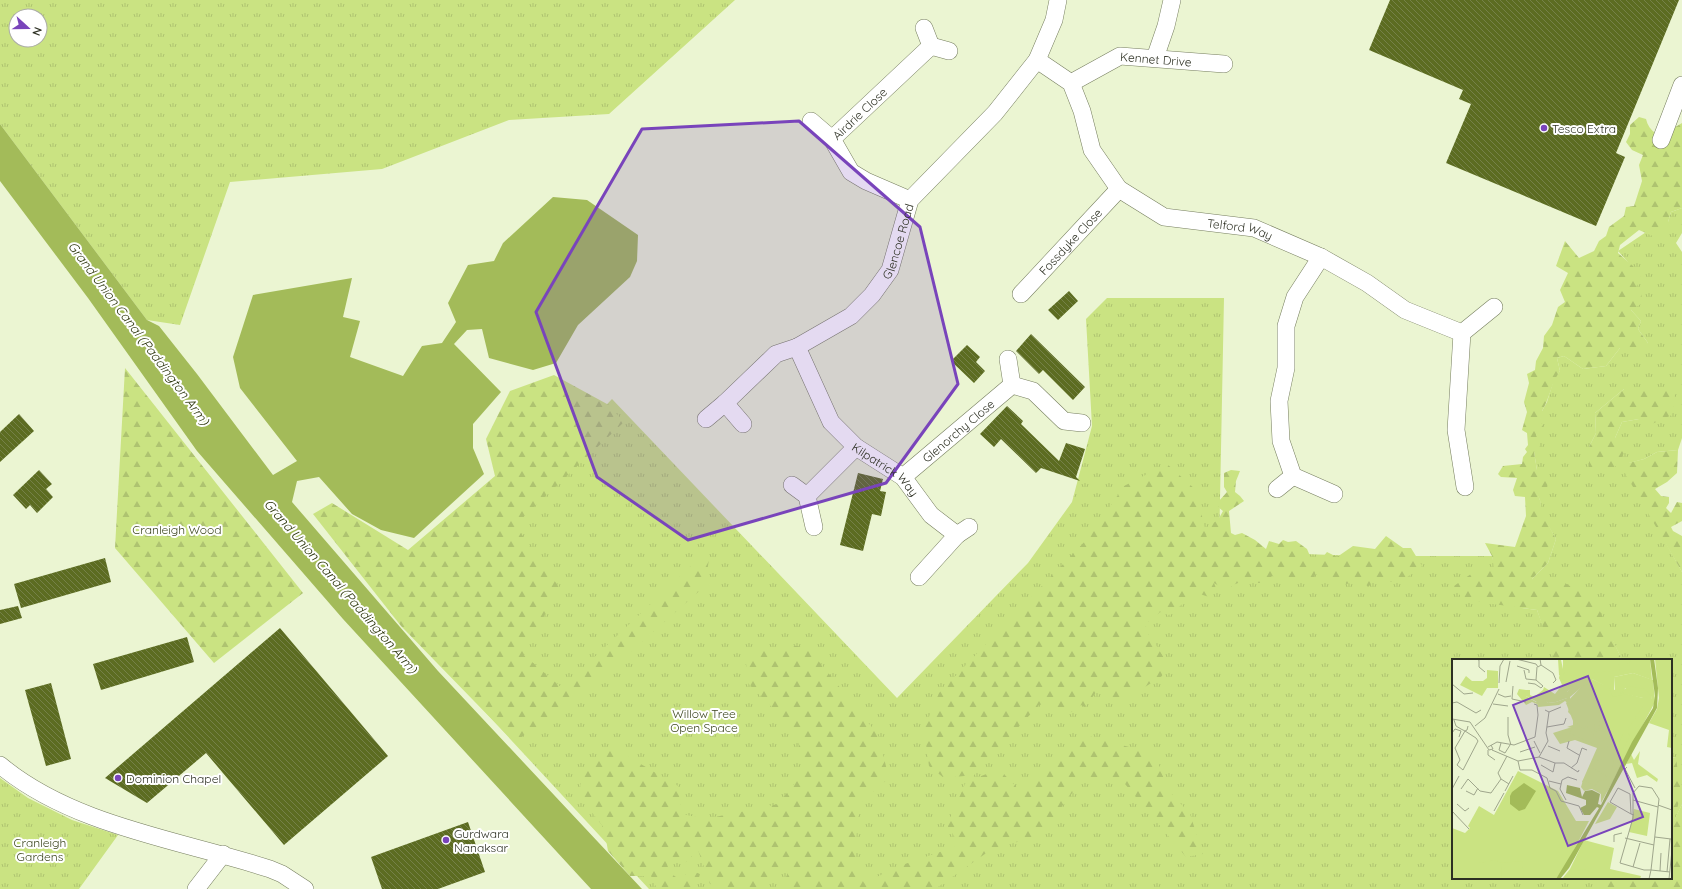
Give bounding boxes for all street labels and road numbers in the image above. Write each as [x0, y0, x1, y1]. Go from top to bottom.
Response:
street label: Kennet Drive [1120, 49, 1192, 69]
street label: Airdrie Close [829, 84, 890, 143]
street label: Glencoe Road [878, 202, 916, 282]
street label: Fossdyke Close [1035, 205, 1105, 278]
street label: Telford Way [1206, 215, 1275, 243]
street label: Glenorchy Close [919, 396, 997, 465]
street label: Kilpatrick Way [849, 439, 922, 499]

